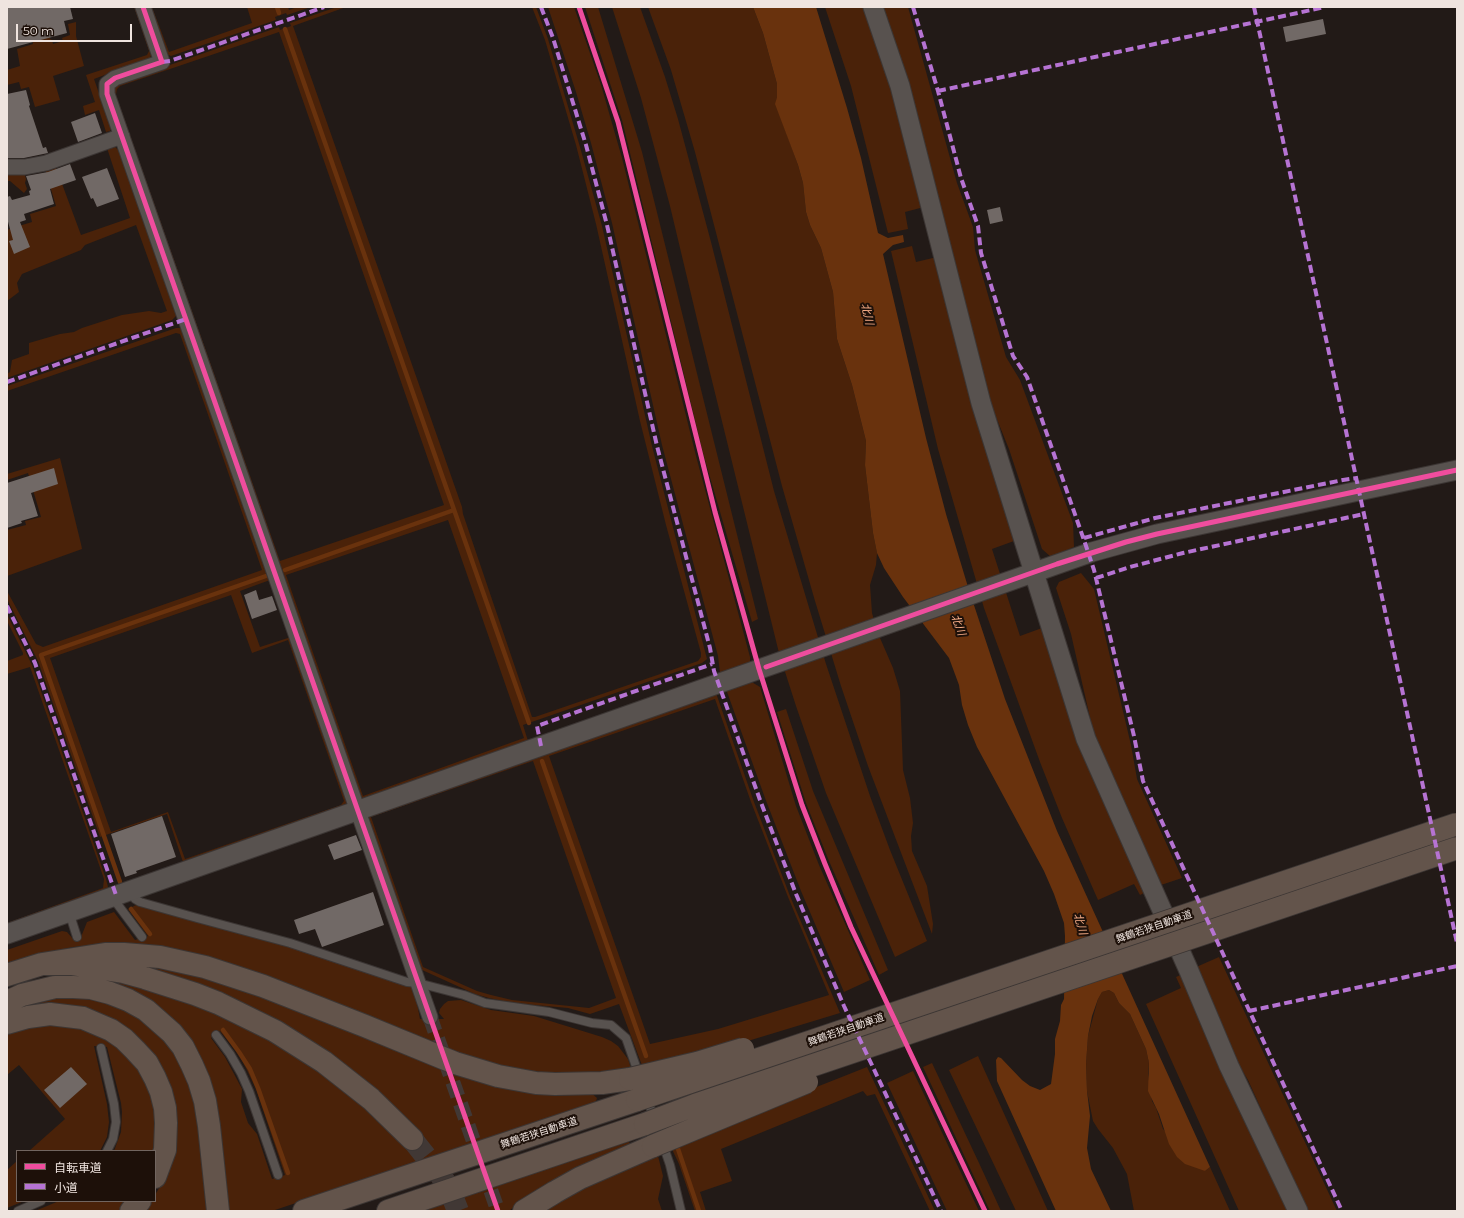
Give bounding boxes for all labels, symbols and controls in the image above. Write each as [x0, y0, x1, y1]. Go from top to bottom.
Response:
scale bar [18, 16, 134, 42]
text: 50 m [23, 23, 54, 38]
water label: 北川 [858, 302, 876, 326]
water label: 北川 [948, 612, 968, 638]
street label: 舞鶴若狭自動車道 [1114, 908, 1194, 946]
water label: 北川 [1071, 912, 1089, 936]
street label: 舞鶴若狭自動車道 [806, 1011, 886, 1049]
street label: 舞鶴若狭自動車道 [499, 1115, 579, 1151]
legend [16, 1150, 156, 1202]
text: 自転車道 [54, 1160, 102, 1175]
text: 小道 [54, 1180, 78, 1195]

